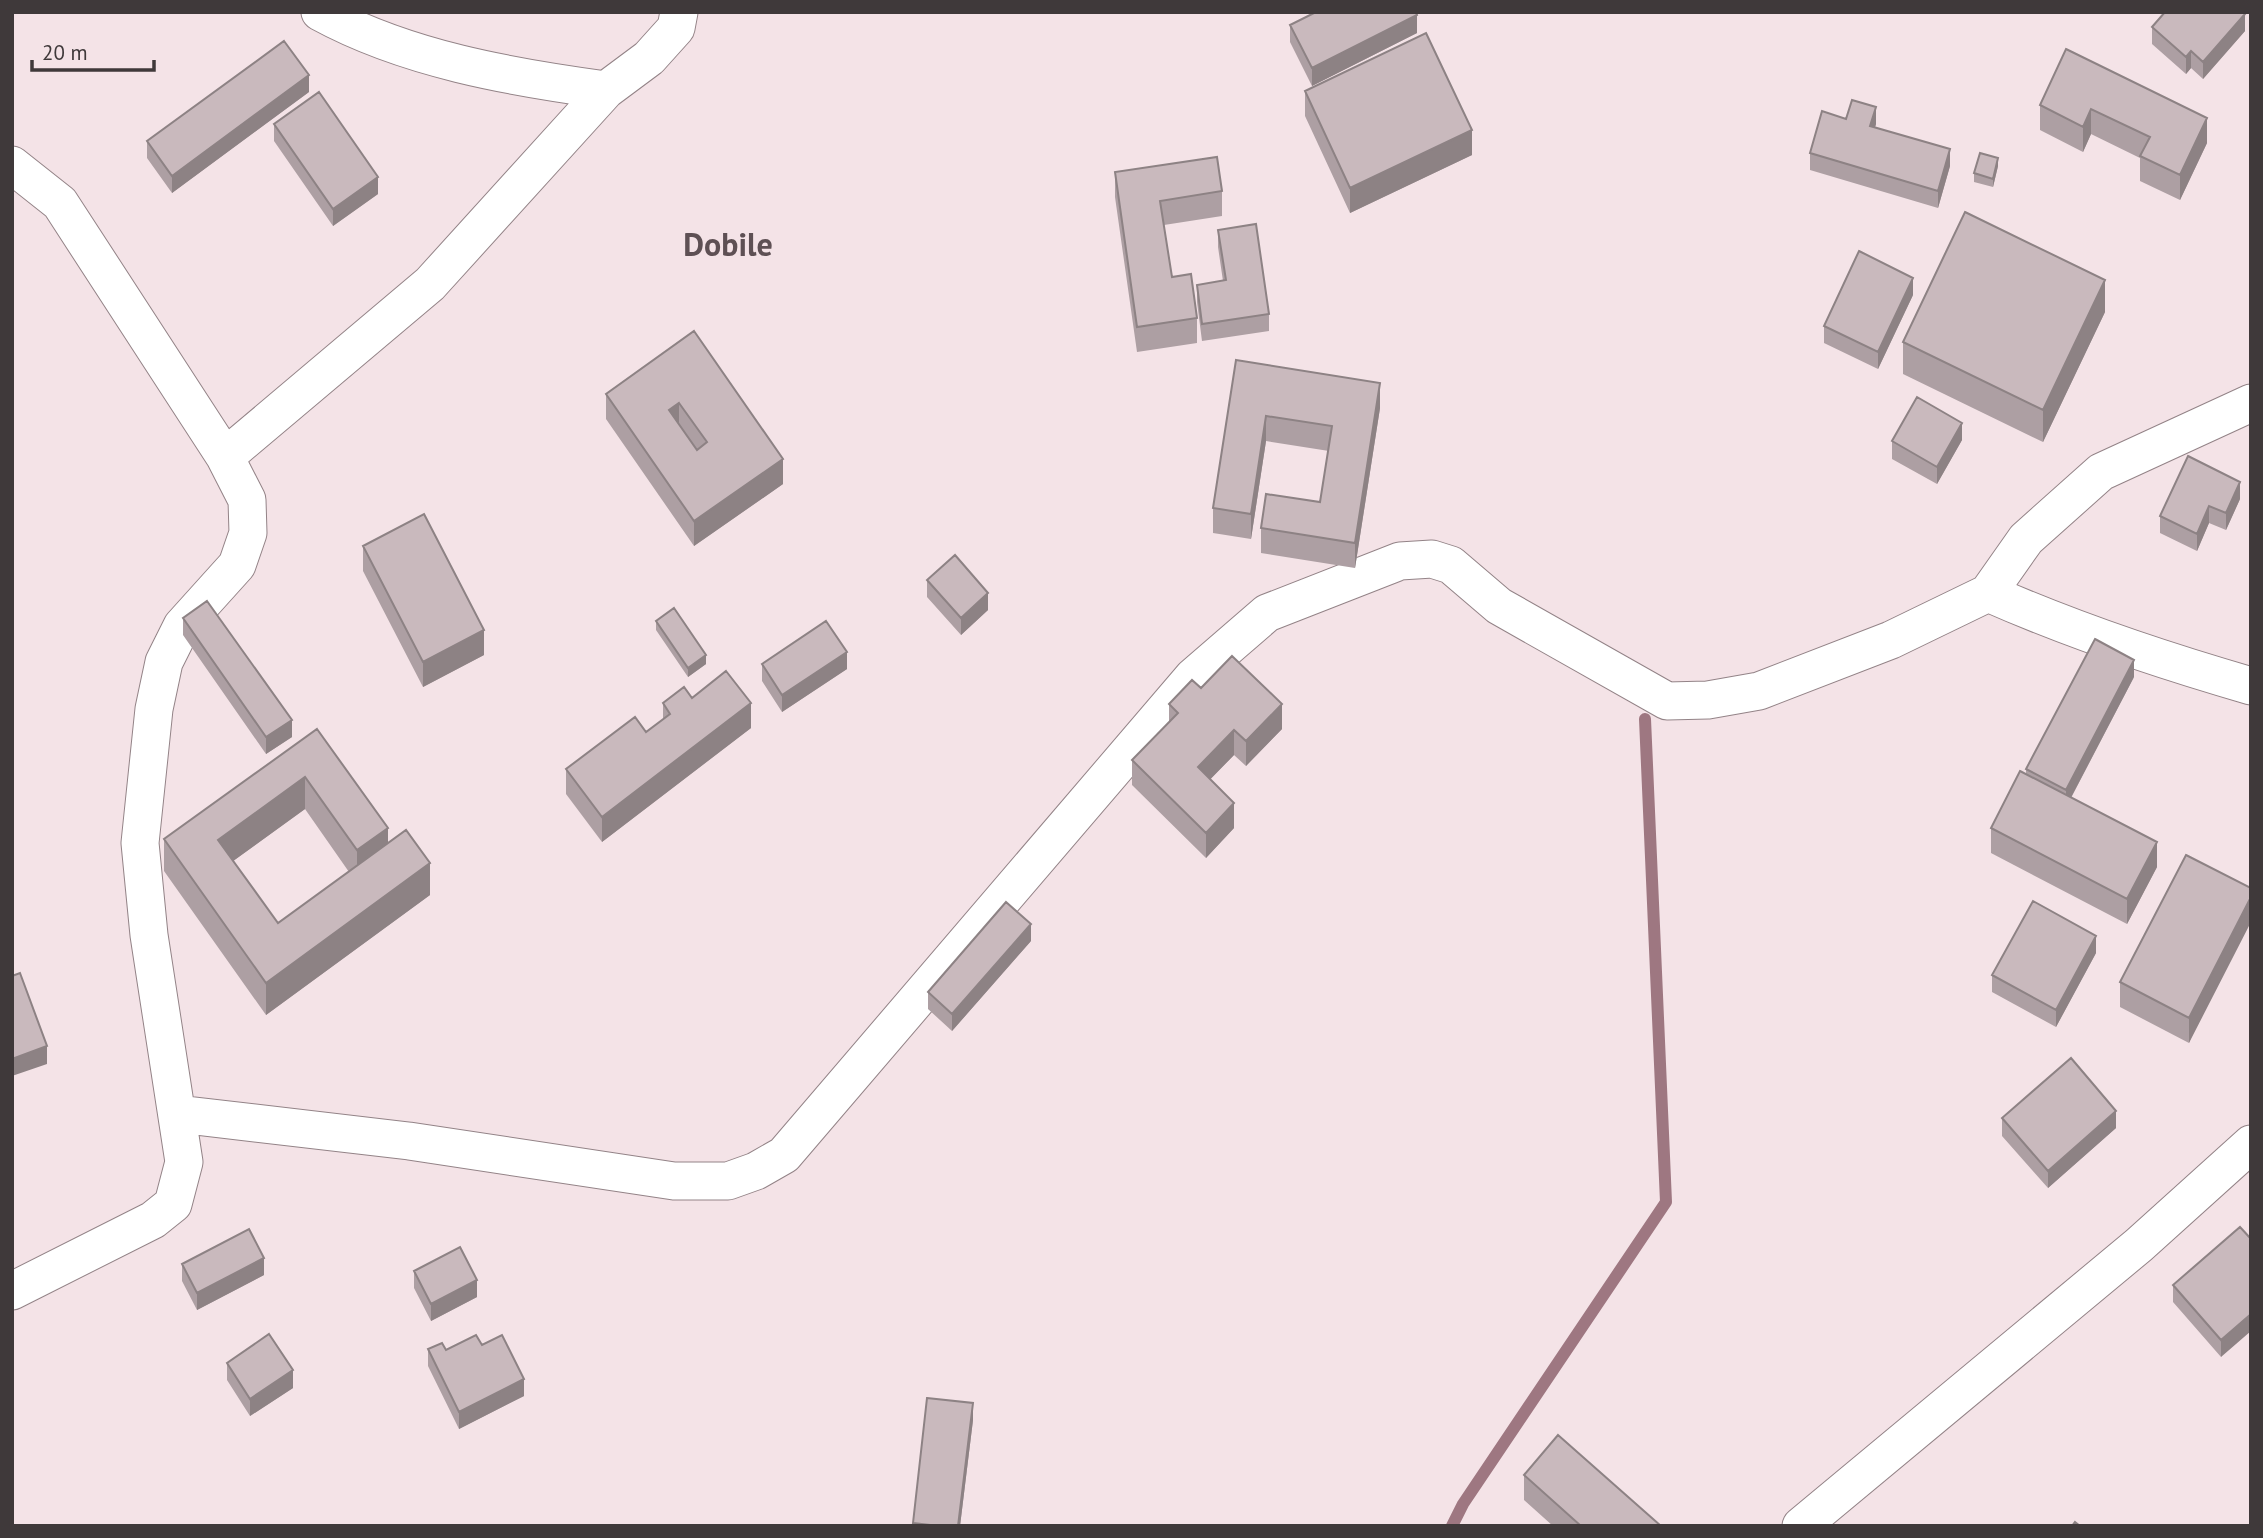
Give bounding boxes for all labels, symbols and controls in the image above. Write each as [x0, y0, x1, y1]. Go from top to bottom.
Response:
scale bar [32, 28, 154, 72]
text: 20 m [42, 39, 88, 66]
district label: Dobile [683, 223, 773, 265]

